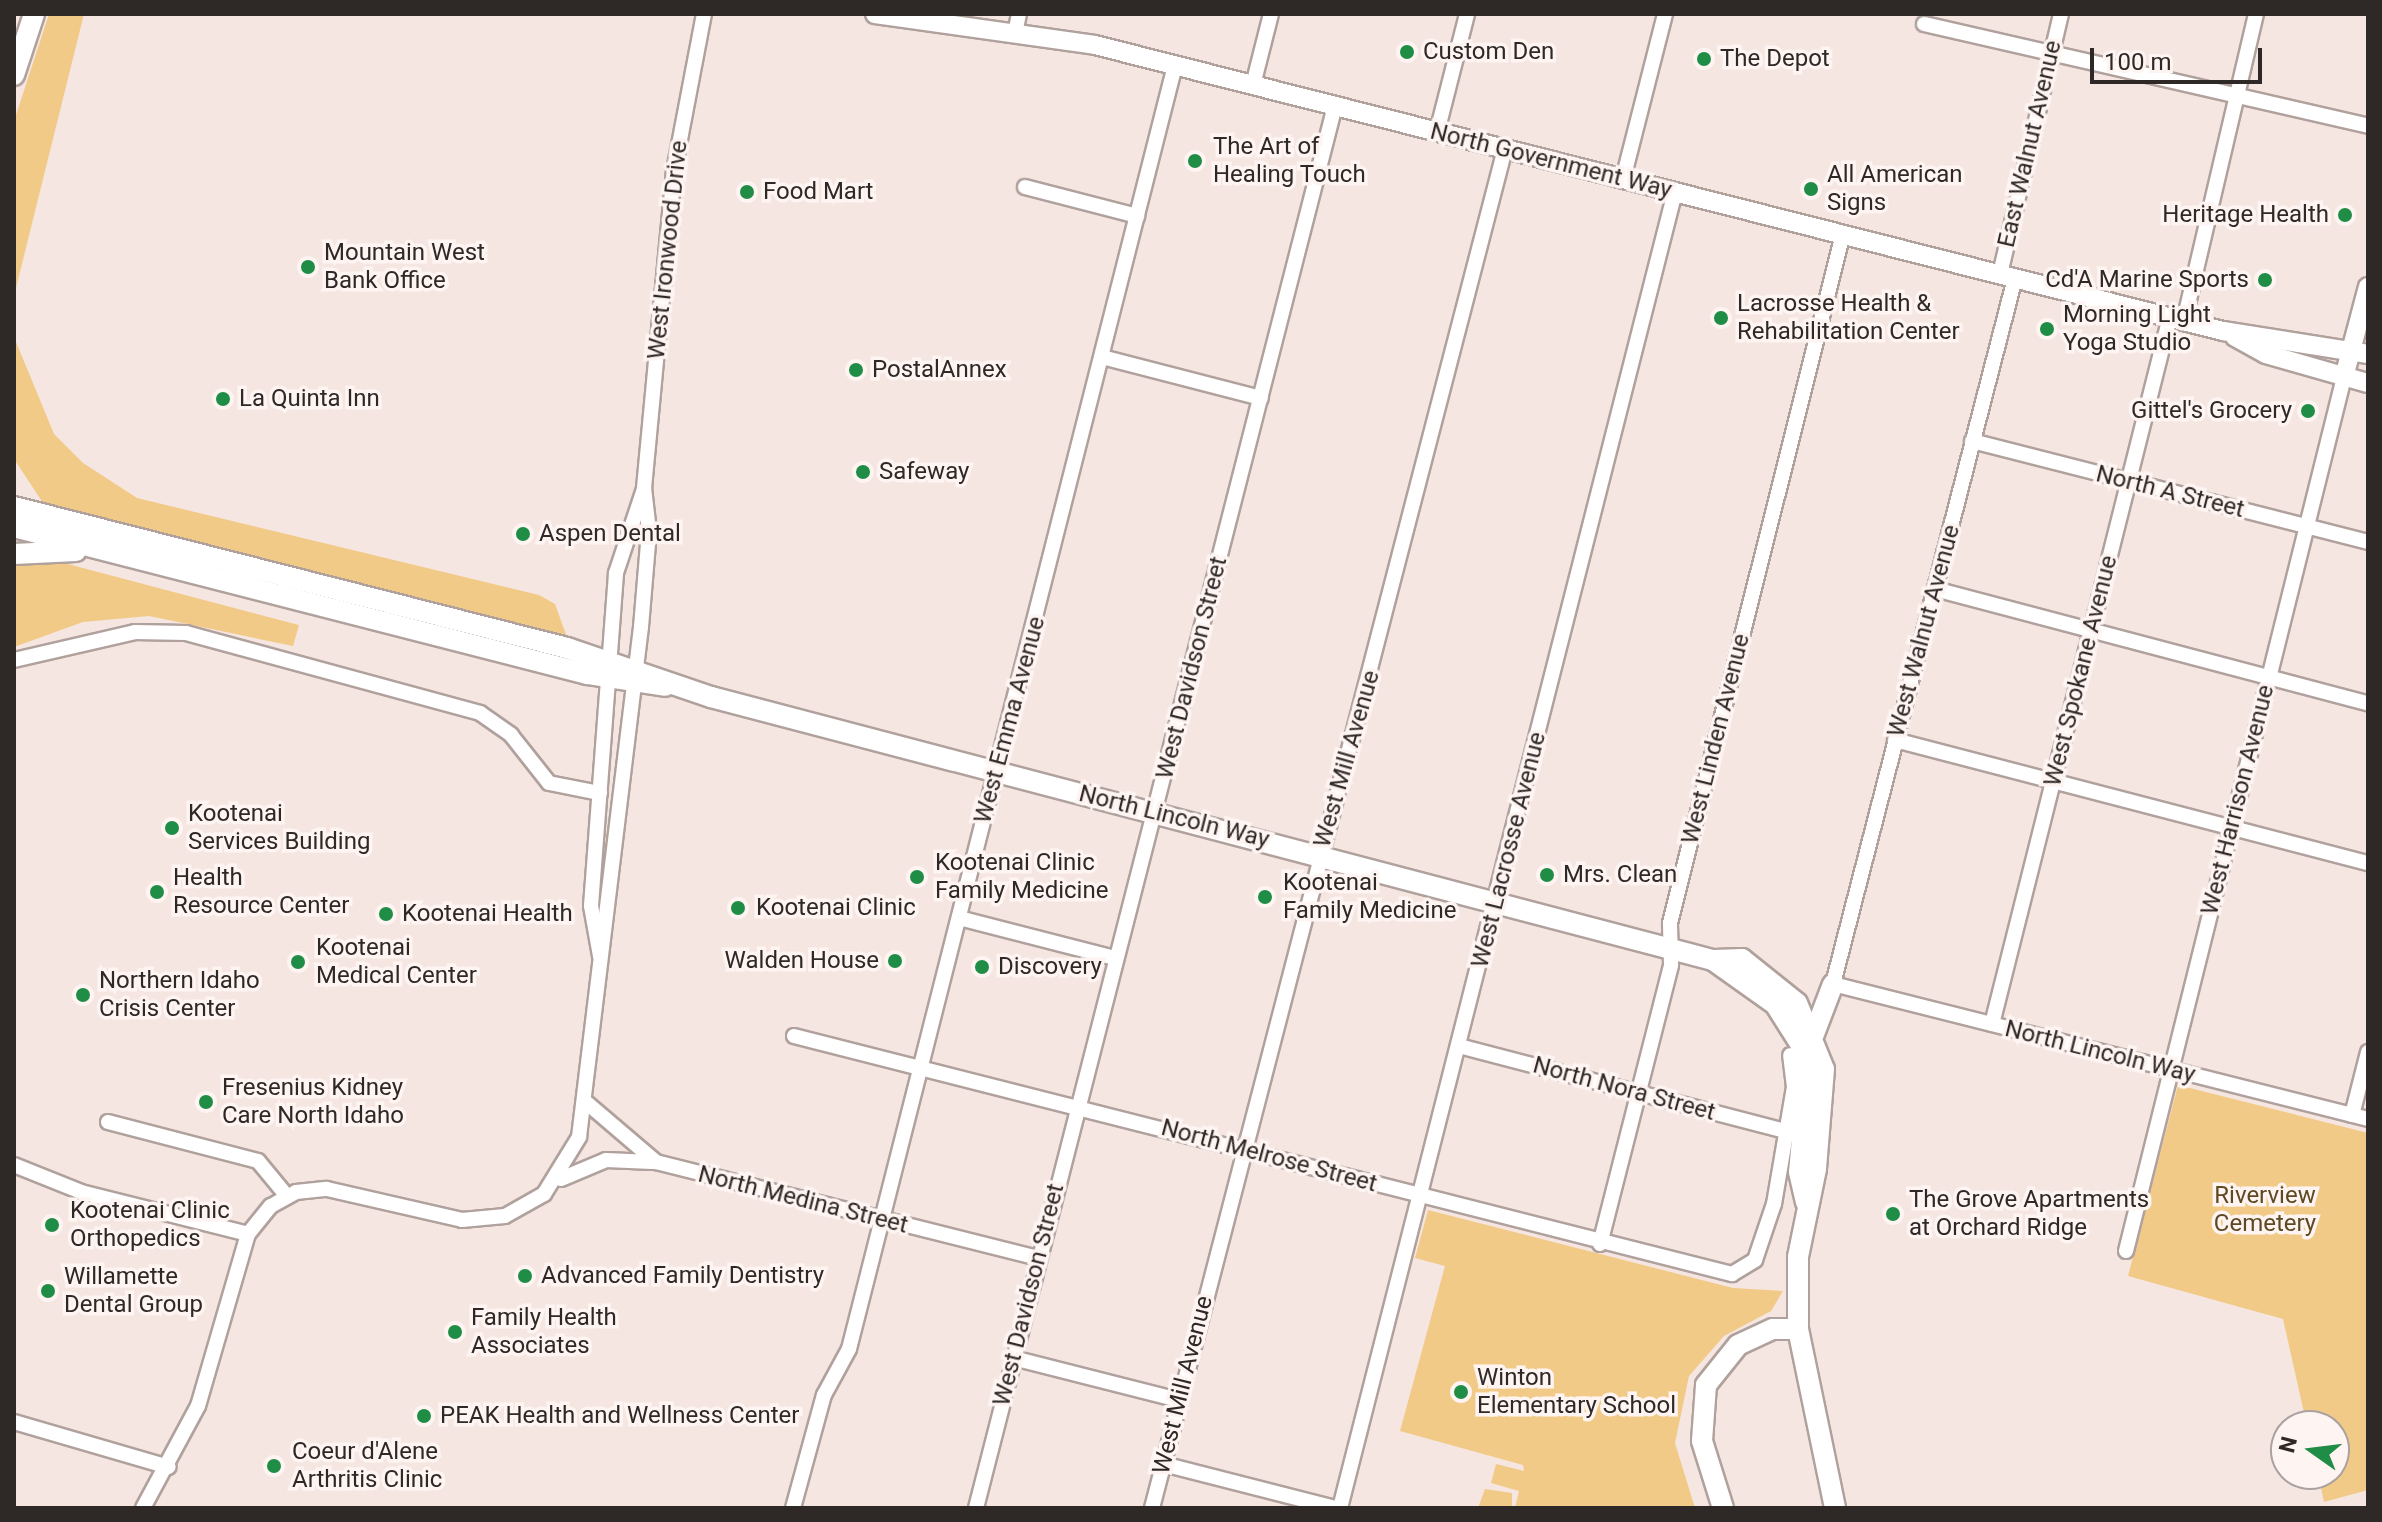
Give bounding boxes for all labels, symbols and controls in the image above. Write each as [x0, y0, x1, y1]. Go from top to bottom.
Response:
scale bar [2094, 32, 2266, 82]
place label: Custom Den [1423, 38, 1554, 66]
street label: East Walnut Avenue [1992, 38, 2068, 250]
marker: Custom Den [1398, 43, 1416, 61]
place label: The Depot [1720, 45, 1830, 73]
text: 100 m [2104, 48, 2171, 76]
marker: The Depot [1695, 50, 1713, 68]
street label: North Government Way [1427, 117, 1675, 205]
place label: The Art of Healing Touch [1213, 133, 1366, 189]
street label: West Ironwood Drive [642, 139, 694, 361]
marker: The Art of Healing Touch [1184, 150, 1206, 172]
place label: All American Signs [1827, 161, 1963, 217]
place label: Food Mart [763, 178, 873, 206]
marker: All American Signs [1802, 180, 1820, 198]
marker: Food Mart [738, 183, 756, 201]
place label: Heritage Health [2162, 201, 2329, 229]
marker: Heritage Health [2336, 206, 2354, 224]
place label: Mountain West Bank Office [324, 239, 485, 295]
marker: Mountain West Bank Office [299, 258, 317, 276]
place label: Cd'A Marine Sports [2045, 266, 2249, 294]
marker: Cd'A Marine Sports [2256, 271, 2274, 289]
place label: Lacrosse Health & Rehabilitation Center [1737, 290, 1960, 346]
place label: Morning Light Yoga Studio [2063, 301, 2211, 357]
marker: Lacrosse Health & Rehabilitation Center [1712, 309, 1730, 327]
marker: Morning Light Yoga Studio [2038, 320, 2056, 338]
place label: PostalAnnex [872, 356, 1007, 384]
marker: PostalAnnex [847, 361, 865, 379]
place label: La Quinta Inn [239, 385, 380, 413]
marker: La Quinta Inn [214, 390, 232, 408]
place label: Gittel's Grocery [2131, 397, 2292, 425]
marker: Gittel's Grocery [2299, 402, 2317, 420]
place label: Safeway [879, 458, 969, 486]
street label: North A Street [2093, 460, 2247, 524]
marker: Safeway [854, 463, 872, 481]
place label: Aspen Dental [539, 520, 681, 548]
street label: West Walnut Avenue [1882, 522, 1966, 740]
marker: Aspen Dental [514, 525, 532, 543]
street label: West Spokane Avenue [2038, 553, 2124, 789]
street label: West Davidson Street [1150, 554, 1234, 782]
street label: West Emma Avenue [969, 613, 1051, 827]
street label: West Linden Avenue [1676, 631, 1756, 847]
street label: West Mill Avenue [1308, 667, 1386, 851]
street label: West Harrison Avenue [2195, 682, 2281, 918]
street label: West Lacrosse Avenue [1466, 729, 1552, 971]
street label: North Lincoln Way [1076, 779, 1272, 855]
place label: Kootenai Services Building [188, 800, 370, 856]
marker: Kootenai Services Building [163, 819, 181, 837]
place label: Kootenai Clinic Family Medicine [935, 849, 1108, 905]
place label: Mrs. Clean [1563, 861, 1677, 889]
place label: Health Resource Center [173, 864, 349, 920]
marker: Kootenai Clinic Family Medicine [906, 866, 928, 888]
marker: Mrs. Clean [1538, 866, 1556, 884]
place label: Kootenai Family Medicine [1283, 869, 1456, 925]
marker: Health Resource Center [148, 883, 166, 901]
marker: Kootenai Family Medicine [1254, 886, 1276, 908]
place label: Kootenai Clinic [756, 894, 916, 922]
marker: Kootenai Clinic [727, 897, 749, 919]
place label: Kootenai Health [402, 900, 573, 928]
marker: Kootenai Health [377, 905, 395, 923]
place label: Kootenai Medical Center [316, 934, 477, 990]
place label: Walden House [725, 947, 879, 975]
marker: Kootenai Medical Center [287, 951, 309, 973]
marker: Walden House [886, 952, 904, 970]
place label: Discovery [998, 953, 1102, 981]
marker: Discovery [973, 958, 991, 976]
place label: Northern Idaho Crisis Center [99, 967, 260, 1023]
marker: Northern Idaho Crisis Center [74, 986, 92, 1004]
street label: North Lincoln Way [2002, 1014, 2198, 1090]
street label: North Nora Street [1530, 1051, 1718, 1127]
place label: Fresenius Kidney Care North Idaho [222, 1074, 404, 1130]
marker: Fresenius Kidney Care North Idaho [197, 1093, 215, 1111]
street label: North Melrose Street [1158, 1113, 1380, 1199]
street label: North Medina Street [695, 1160, 911, 1240]
street label: West Davidson Street [987, 1181, 1071, 1409]
park label: Riverview Cemetery [2214, 1182, 2316, 1238]
place label: The Grove Apartments at Orchard Ridge [1909, 1186, 2149, 1242]
place label: Kootenai Clinic Orthopedics [70, 1197, 230, 1253]
marker: The Grove Apartments at Orchard Ridge [1884, 1205, 1902, 1223]
marker: Kootenai Clinic Orthopedics [41, 1214, 63, 1236]
place label: Advanced Family Dentistry [541, 1262, 824, 1290]
place label: Willamette Dental Group [64, 1263, 203, 1319]
marker: Advanced Family Dentistry [516, 1267, 534, 1285]
marker: Willamette Dental Group [39, 1282, 57, 1300]
street label: West Mill Avenue [1147, 1293, 1219, 1477]
place label: Family Health Associates [471, 1304, 617, 1360]
marker: Family Health Associates [446, 1323, 464, 1341]
place label: Winton Elementary School [1477, 1364, 1676, 1420]
marker: Winton Elementary School [1452, 1383, 1470, 1401]
place label: PEAK Health and Wellness Center [440, 1402, 799, 1430]
marker: PEAK Health and Wellness Center [415, 1407, 433, 1425]
north arrow [2270, 1410, 2350, 1490]
text: N [2274, 1434, 2302, 1455]
place label: Coeur d'Alene Arthritis Clinic [292, 1438, 442, 1494]
marker: Coeur d'Alene Arthritis Clinic [263, 1455, 285, 1477]

